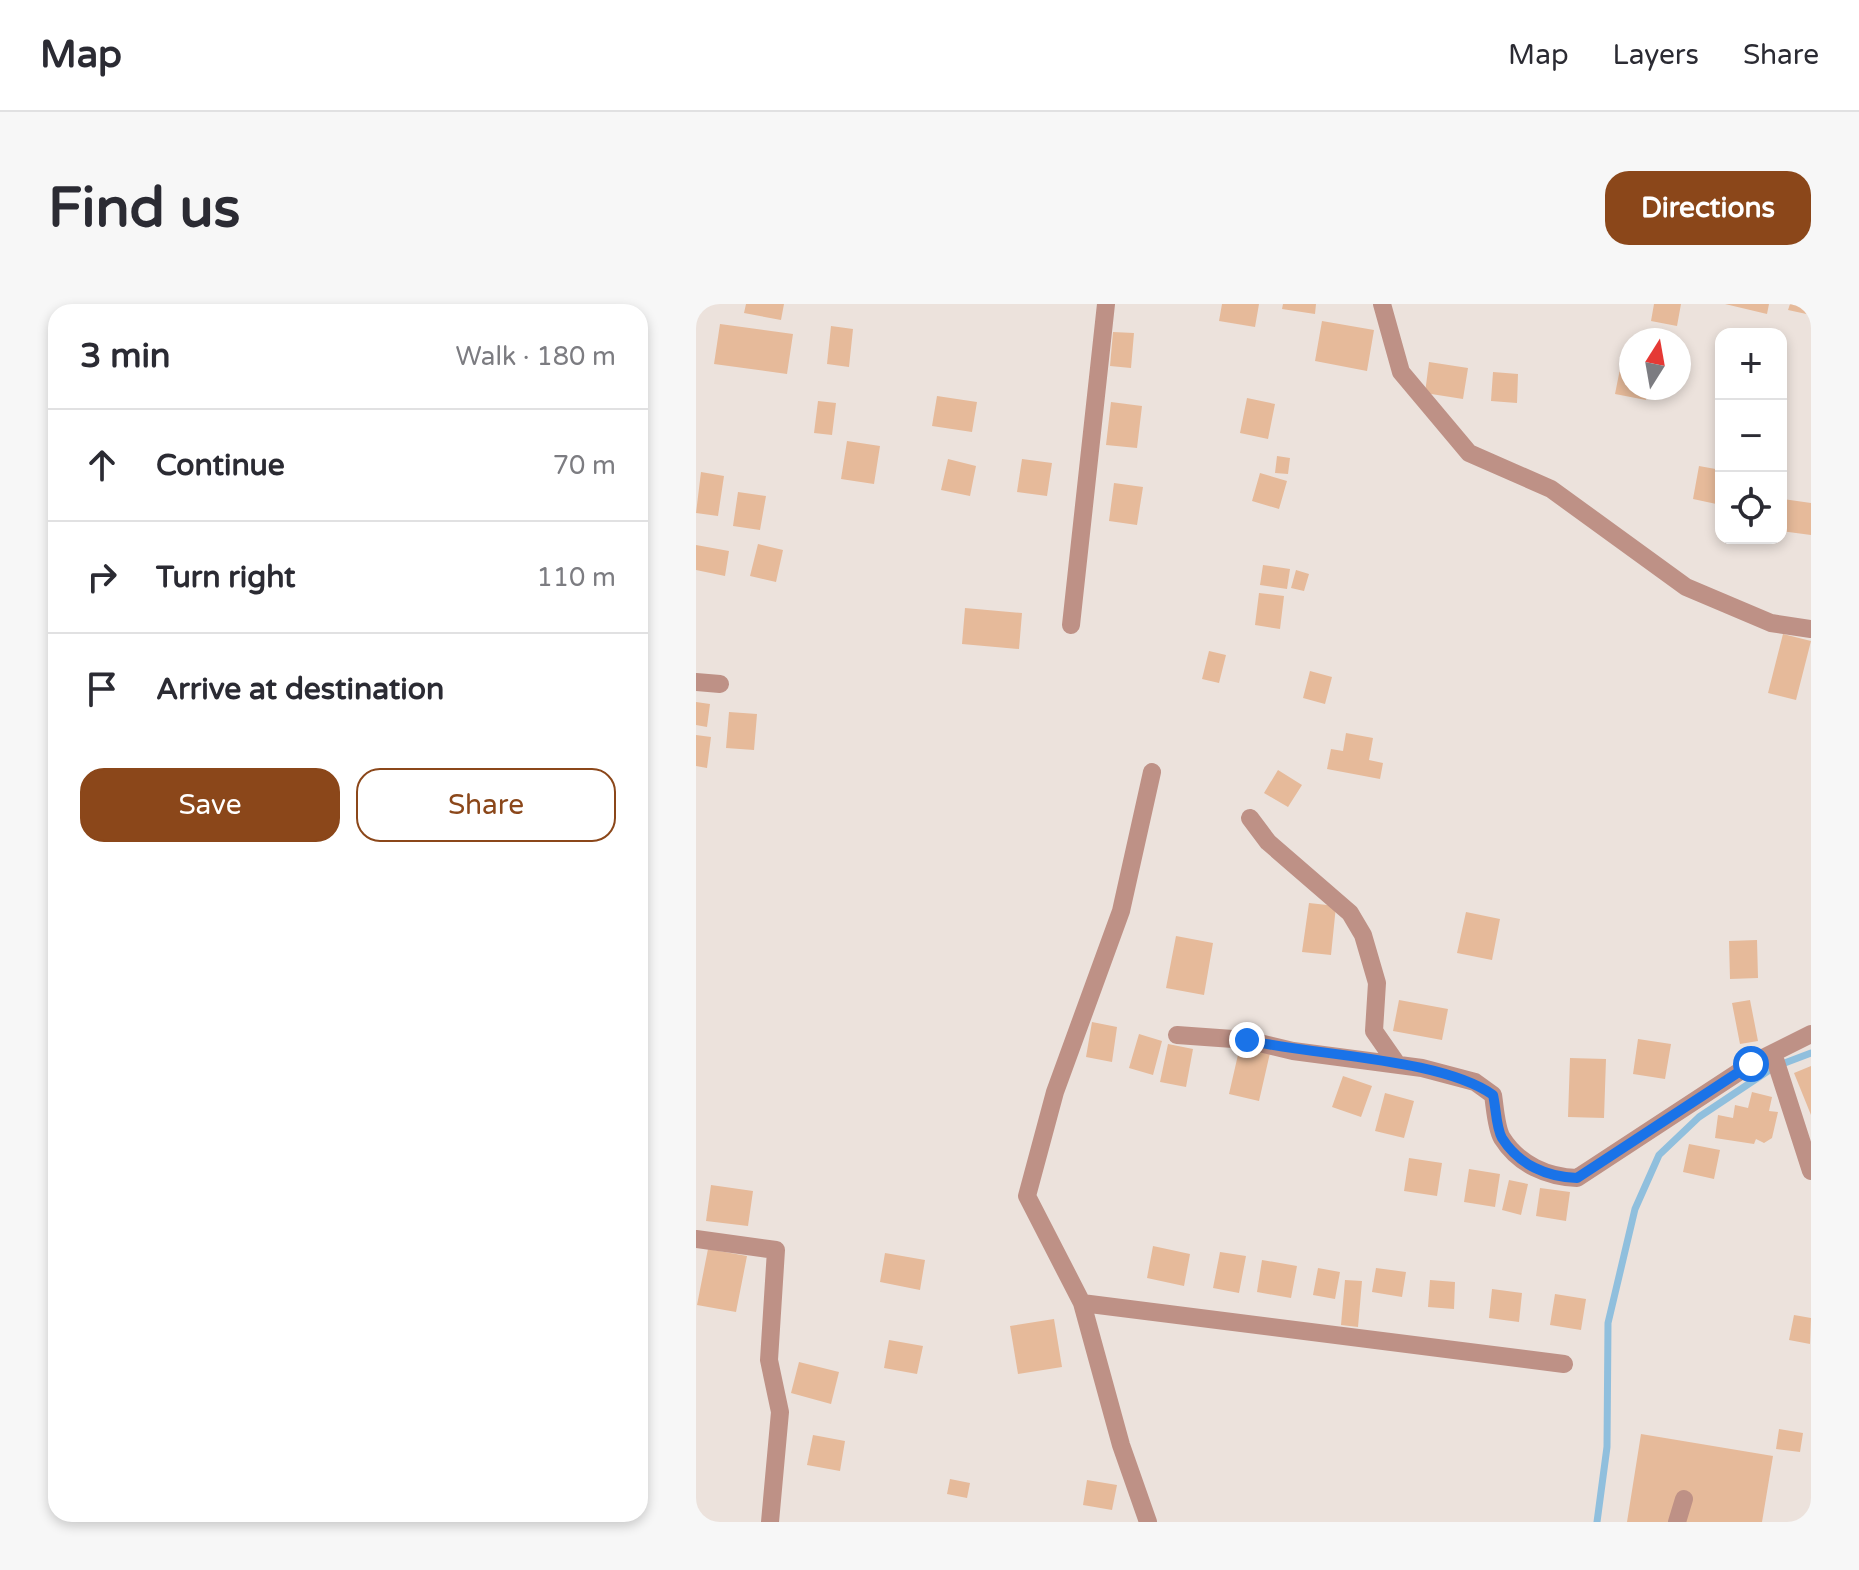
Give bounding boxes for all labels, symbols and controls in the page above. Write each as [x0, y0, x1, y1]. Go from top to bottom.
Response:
text: Map [40, 32, 122, 78]
text: Map [1508, 38, 1569, 72]
text: Layers [1613, 38, 1699, 72]
text: Share [1743, 38, 1819, 72]
button: Directions [1605, 171, 1811, 245]
text: Find us [48, 175, 240, 242]
north arrow [1619, 328, 1691, 400]
map controls [1715, 328, 1787, 544]
button: + [1715, 328, 1787, 400]
text: 3 min [80, 336, 171, 377]
text: Walk · 180 m [456, 341, 616, 372]
button: − [1715, 400, 1787, 472]
icon: ahead [80, 443, 124, 487]
text: Continue [156, 447, 285, 484]
text: 70 m [553, 450, 616, 481]
button: locate [1715, 472, 1787, 544]
icon: right [80, 555, 124, 599]
text: Turn right [156, 559, 296, 596]
text: 110 m [536, 562, 616, 593]
icon: arrive [80, 667, 124, 711]
text: Arrive at destination [156, 671, 444, 708]
button: Save [80, 768, 340, 842]
button: Share [356, 768, 616, 842]
route end [1229, 1022, 1265, 1058]
route start [1733, 1046, 1769, 1082]

